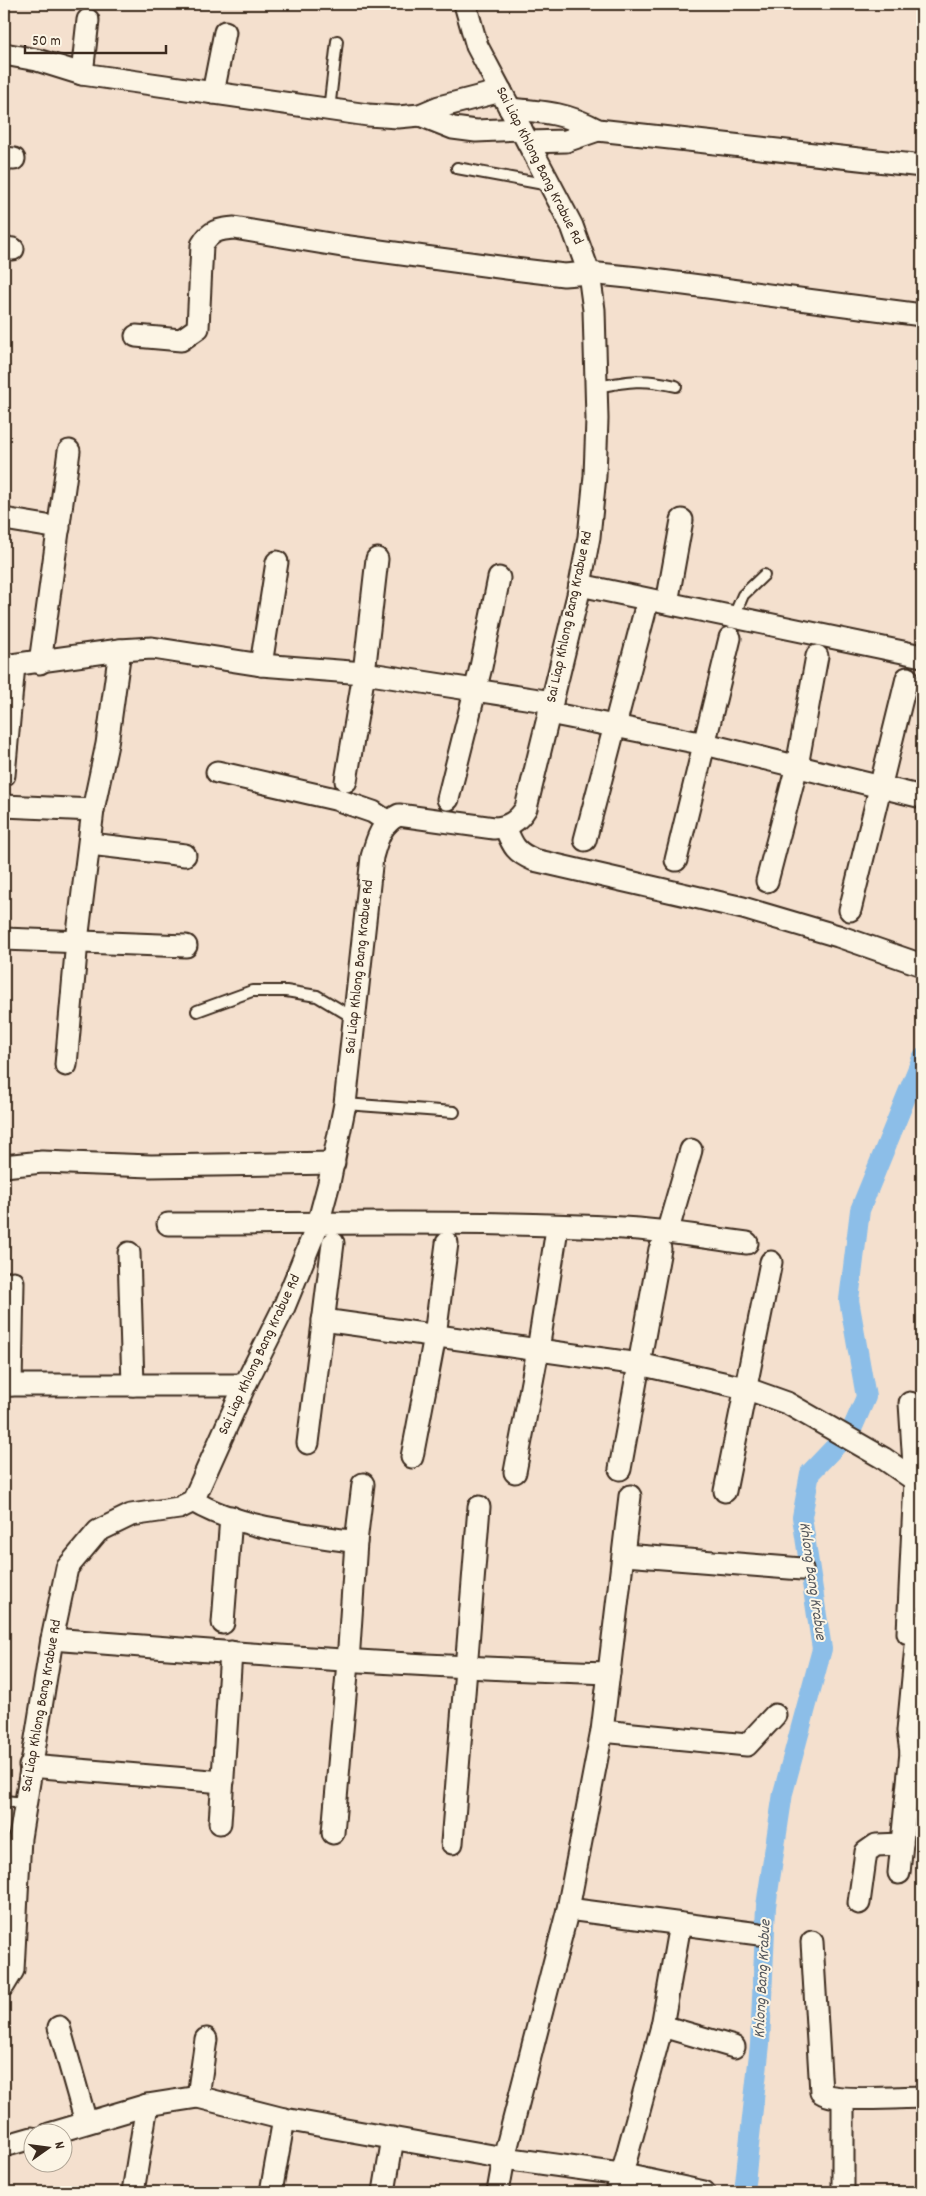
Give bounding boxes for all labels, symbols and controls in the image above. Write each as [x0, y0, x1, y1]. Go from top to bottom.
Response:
scale bar [25, 22, 166, 54]
text: 50 m [32, 31, 61, 53]
street label: Sai Liap Khlong Bang Krabue Rd [489, 83, 589, 249]
street label: Sai Liap Khlong Bang Krabue Rd [541, 529, 599, 705]
street label: Sai Liap Khlong Bang Krabue Rd [340, 879, 380, 1055]
street label: Sai Liap Khlong Bang Krabue Rd [213, 1271, 307, 1439]
water label: Khlong Bang Krabue [792, 1521, 832, 1642]
street label: Sai Liap Khlong Bang Krabue Rd [16, 1618, 68, 1794]
water label: Khlong Bang Krabue [748, 1918, 778, 2039]
north arrow [22, 2124, 72, 2174]
text: N [48, 2140, 69, 2151]

